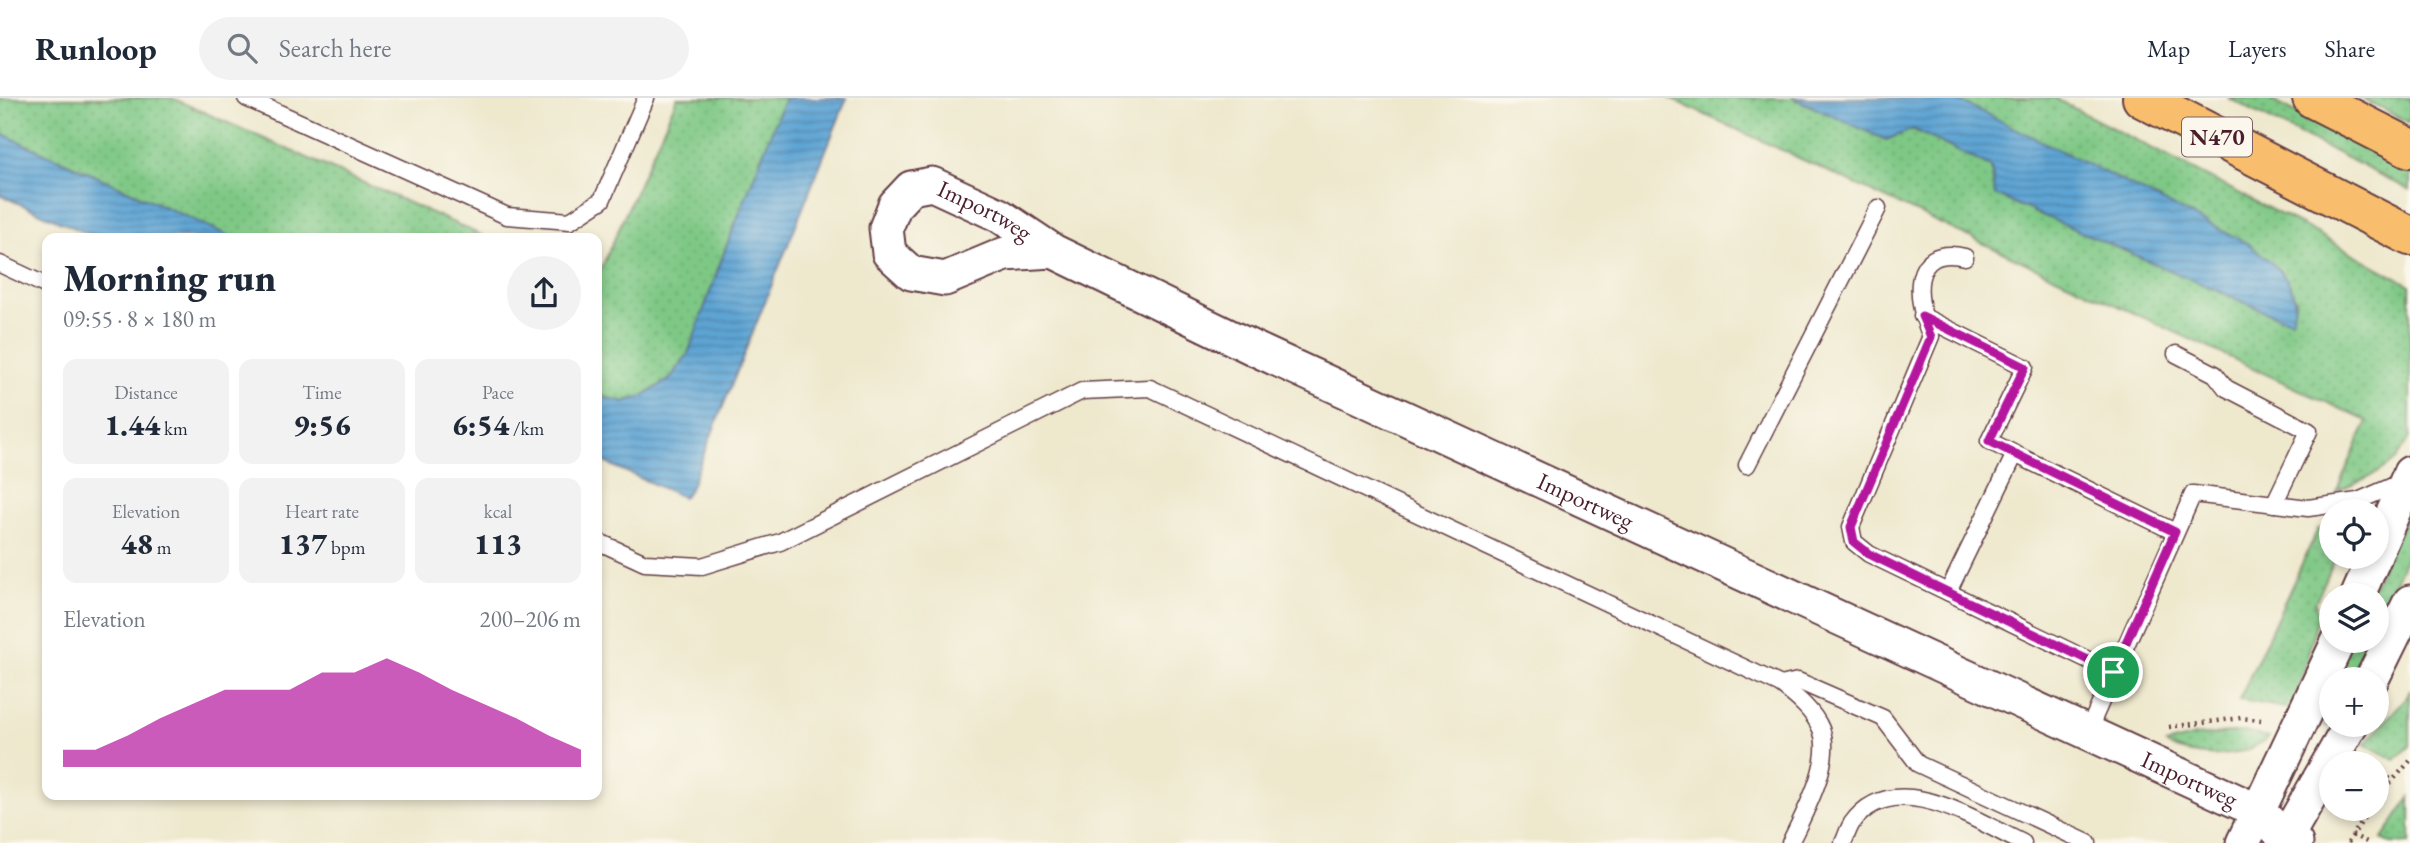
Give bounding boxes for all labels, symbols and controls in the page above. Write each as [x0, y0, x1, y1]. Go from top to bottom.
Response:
search box [199, 17, 689, 80]
text: Runloop [35, 27, 157, 70]
icon: search [223, 29, 261, 67]
text: Search here [279, 31, 391, 65]
text: Map [2147, 33, 2190, 64]
text: Layers [2228, 33, 2287, 64]
text: Share [2325, 33, 2375, 64]
road number: N470 [2182, 118, 2252, 156]
street label: Importweg [933, 173, 1039, 248]
text: Morning run [63, 253, 276, 302]
button: share [507, 256, 581, 330]
text: 09:55 · 8 × 180 m [63, 304, 216, 334]
text: Distance [114, 380, 178, 405]
text: Time [302, 380, 342, 405]
text: Pace [482, 380, 514, 405]
text: 1.44 [104, 405, 160, 444]
text: 9:56 [293, 405, 351, 444]
text: 6:54 [452, 405, 509, 444]
text: km [160, 416, 188, 441]
text: /km [509, 416, 544, 441]
street label: Importweg [1533, 465, 1639, 536]
text: Elevation [112, 499, 180, 524]
text: Heart rate [285, 499, 359, 524]
text: kcal [484, 499, 512, 524]
map controls [2319, 499, 2389, 821]
button: locate [2319, 499, 2389, 569]
text: 48 [121, 524, 153, 563]
text: 137 [279, 524, 327, 563]
text: 113 [474, 524, 522, 563]
text: m [153, 535, 172, 560]
text: bpm [327, 535, 365, 560]
button: layers [2319, 583, 2389, 653]
text: Elevation [63, 604, 146, 634]
text: 200–206 m [480, 604, 581, 634]
pin [2083, 642, 2143, 702]
icon: arrive [2094, 653, 2132, 691]
button: + [2319, 667, 2389, 737]
street label: Importweg [2137, 743, 2243, 815]
button: − [2319, 751, 2389, 821]

